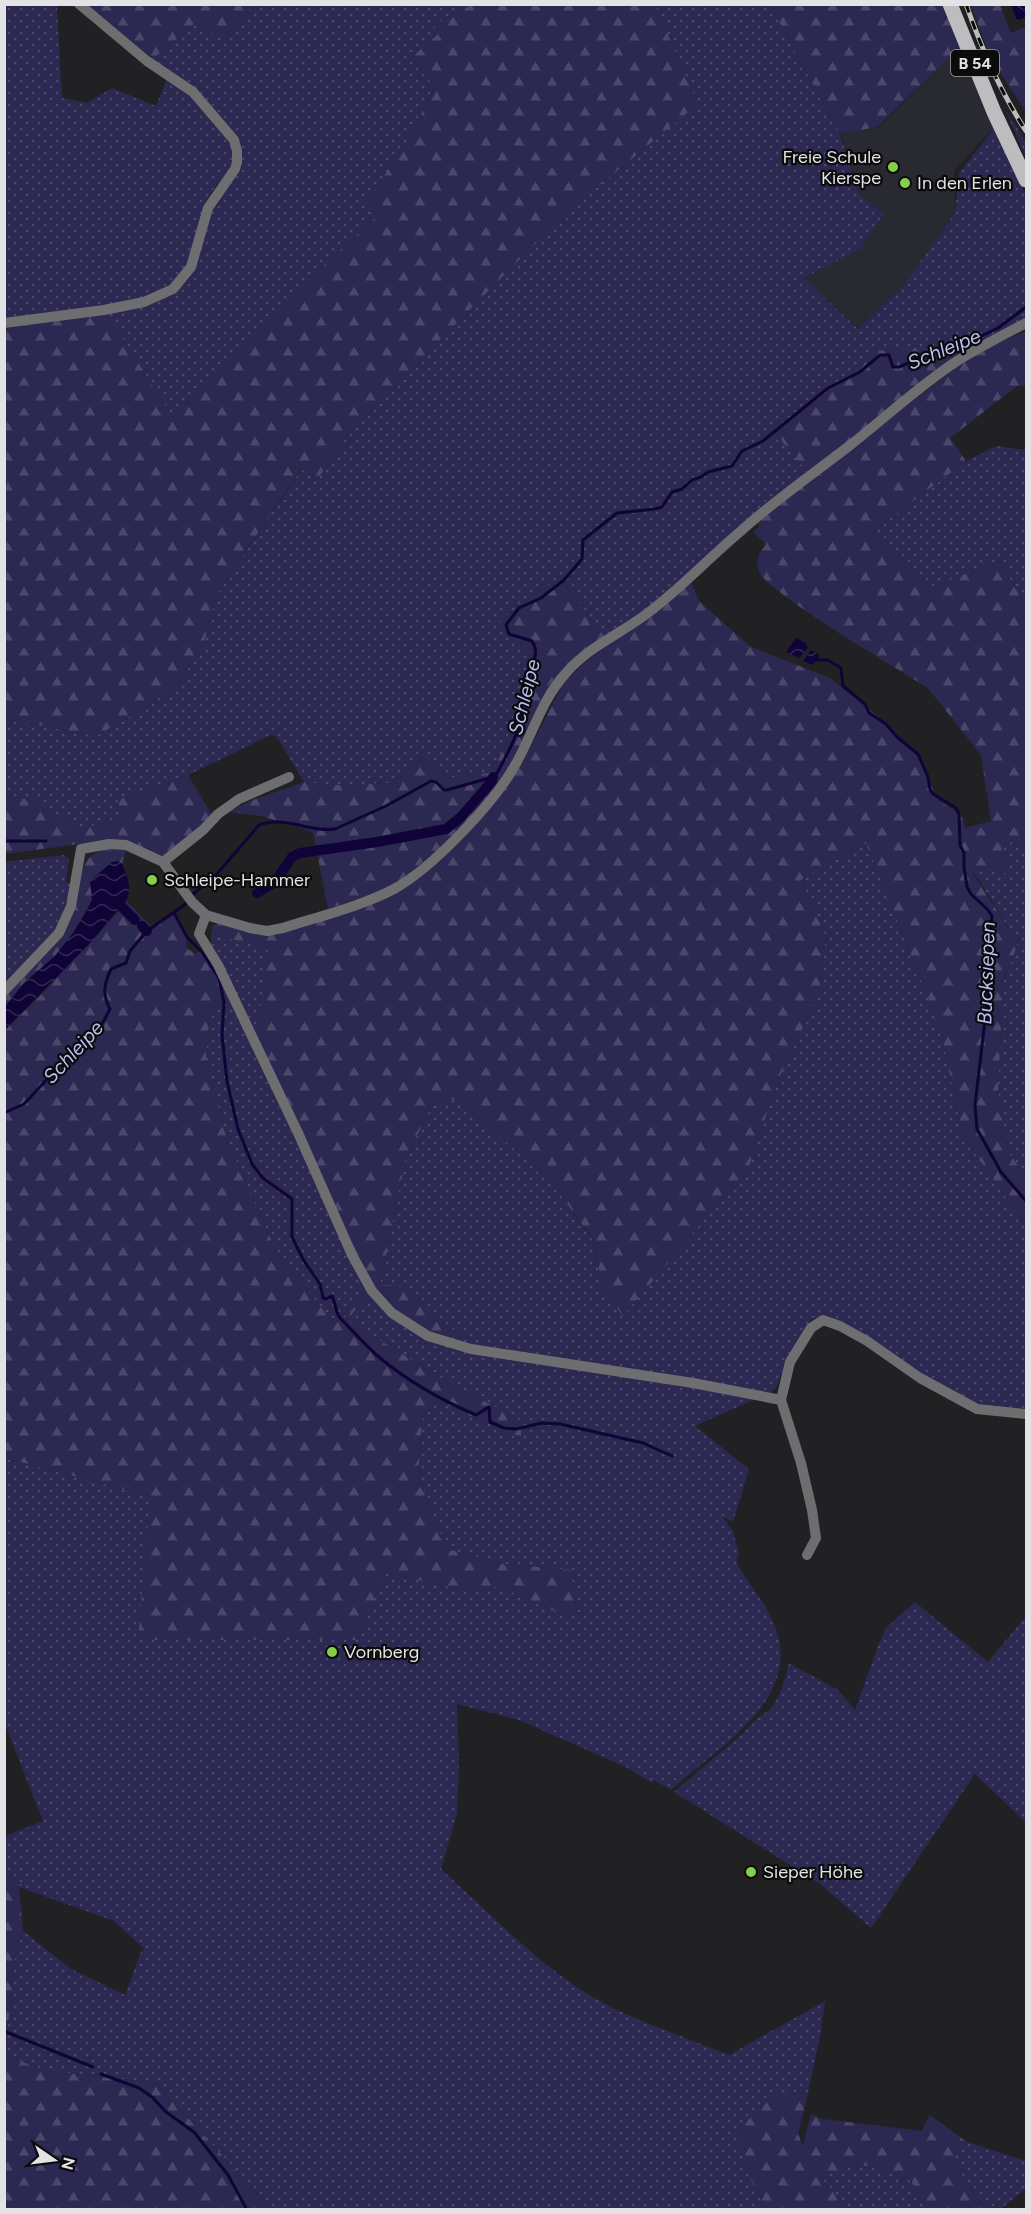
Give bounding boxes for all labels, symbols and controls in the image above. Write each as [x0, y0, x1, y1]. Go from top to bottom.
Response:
road number: B 54 [951, 50, 999, 76]
place label: Freie Schule Kierspe [782, 146, 881, 189]
marker: Freie Schule Kierspe [886, 160, 900, 174]
place label: In den Erlen [917, 172, 1012, 194]
marker: In den Erlen [898, 176, 912, 190]
water label: Schleipe [904, 323, 984, 375]
water label: Schleipe [503, 657, 545, 737]
place label: Schleipe-Hammer [164, 869, 310, 891]
marker: Schleipe-Hammer [145, 873, 159, 887]
water label: Bucksiepen [972, 921, 1000, 1025]
water label: Schleipe [38, 1016, 108, 1088]
place label: Vornberg [344, 1641, 419, 1663]
marker: Vornberg [325, 1645, 339, 1659]
place label: Sieper Höhe [763, 1861, 863, 1883]
marker: Sieper Höhe [744, 1865, 758, 1879]
north arrow [24, 2130, 84, 2190]
text: N [57, 2155, 79, 2172]

